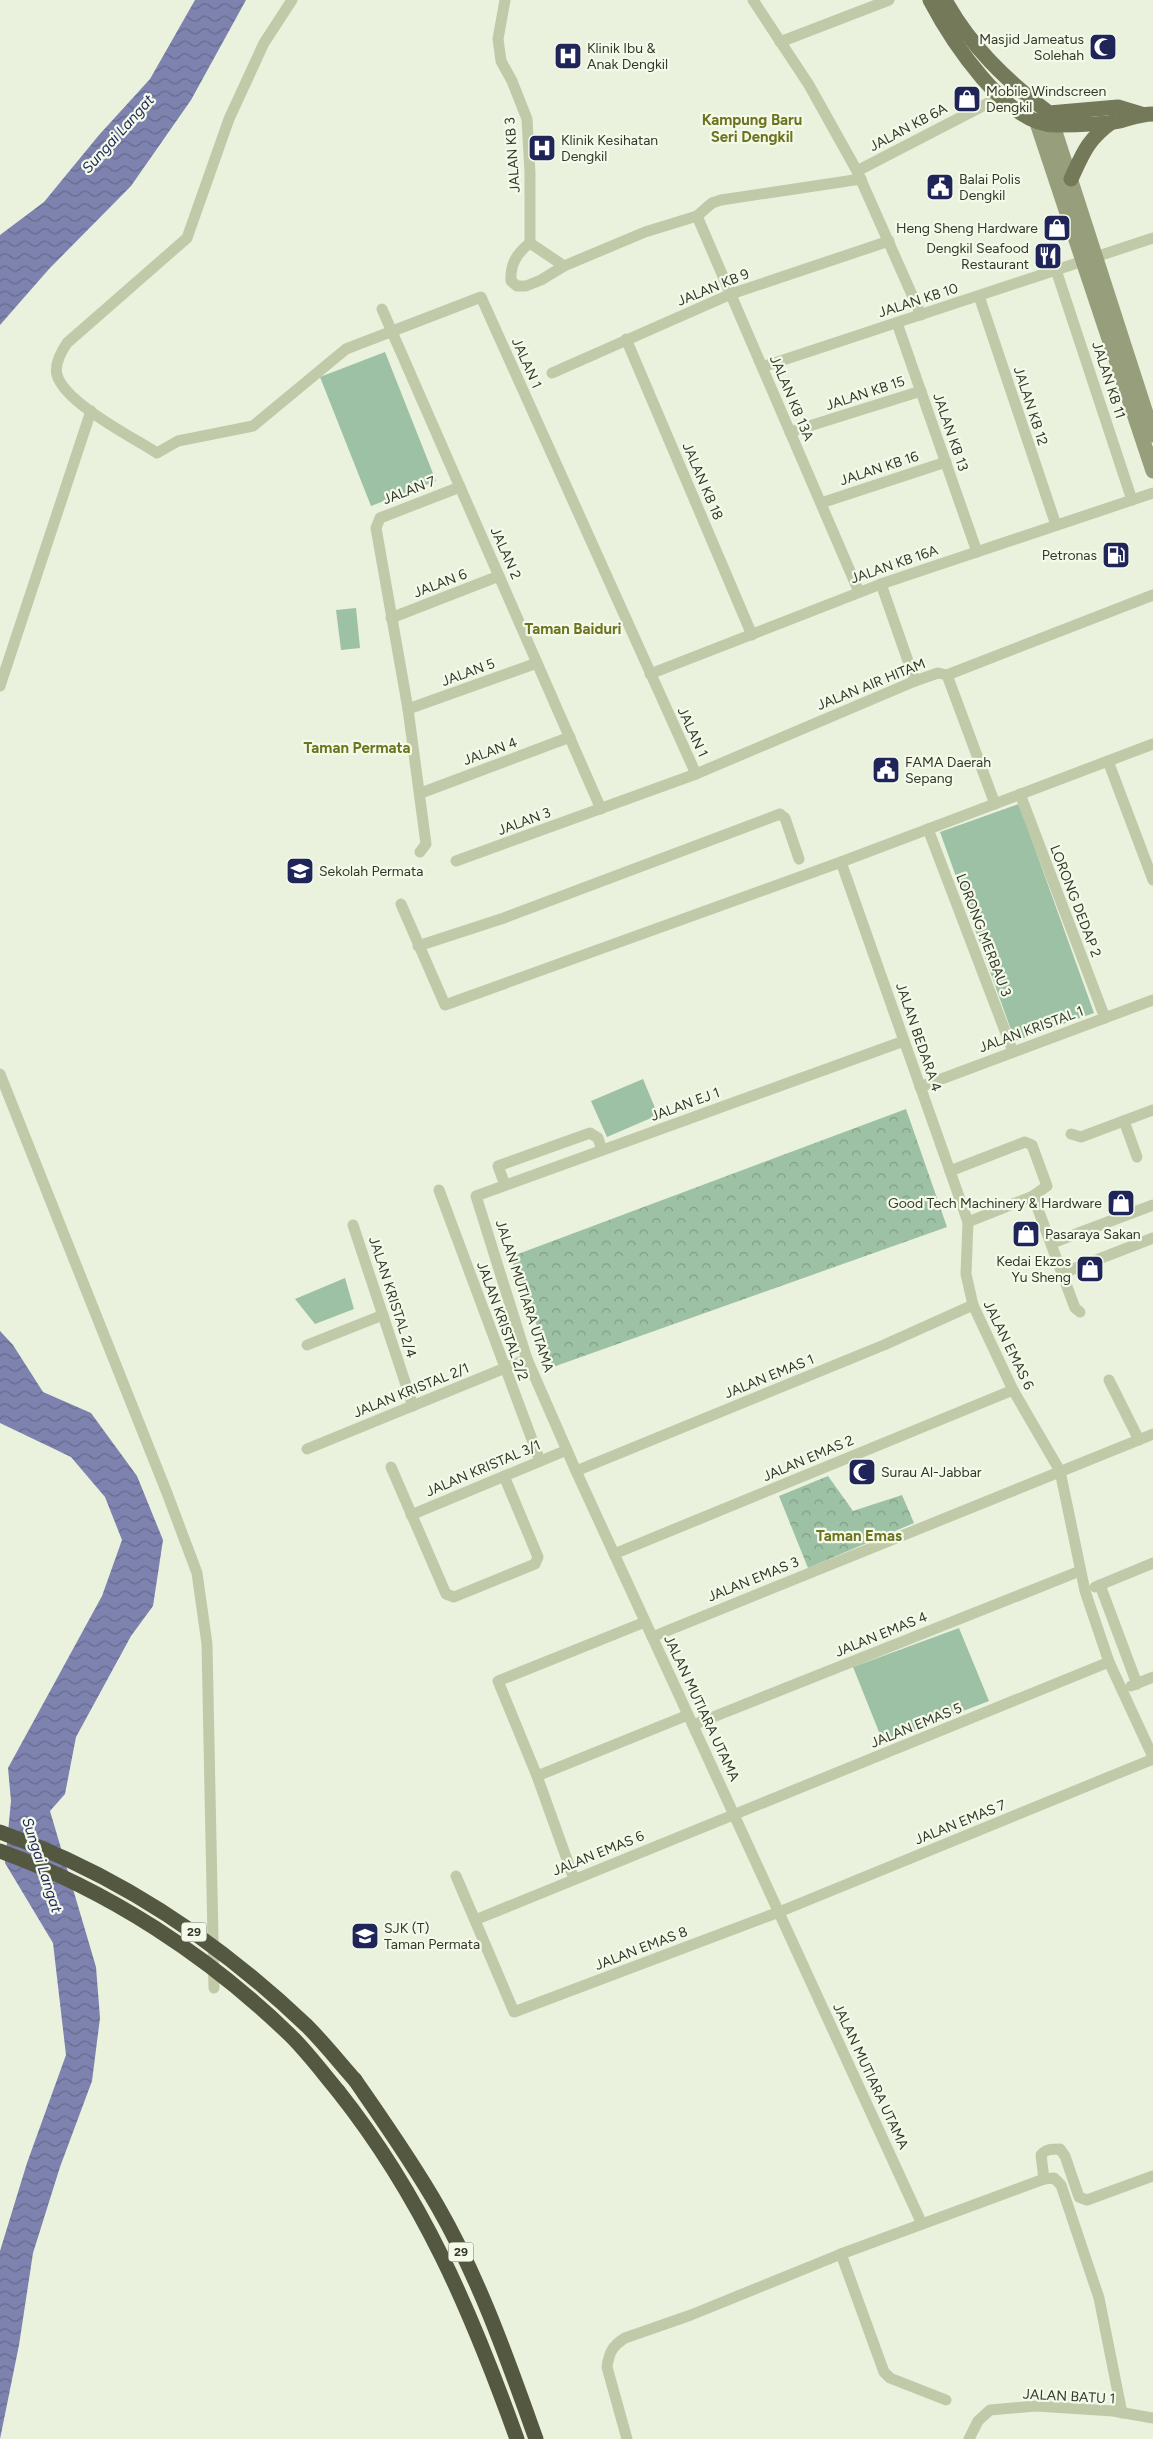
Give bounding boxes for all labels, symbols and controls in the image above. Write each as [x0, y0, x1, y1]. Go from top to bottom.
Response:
place label: Masjid Jameatus Solehah [979, 31, 1084, 64]
mosque icon: Masjid Jameatus Solehah [1088, 32, 1118, 62]
place label: Klinik Ibu & Anak Dengkil [587, 40, 668, 73]
hospital icon: Klinik Ibu & Anak Dengkil [553, 41, 583, 71]
place label: Mobile Windscreen Dengkil [986, 83, 1106, 116]
shop icon: Mobile Windscreen Dengkil [952, 84, 982, 114]
water label: Sungai Langat [78, 91, 158, 177]
street label: JALAN KB 6A [866, 100, 951, 155]
district label: Kampung Baru Seri Dengkil [702, 111, 802, 146]
street label: JALAN KB 3 [501, 117, 524, 193]
place label: Klinik Kesihatan Dengkil [561, 132, 658, 165]
hospital icon: Klinik Kesihatan Dengkil [527, 133, 557, 163]
place label: Balai Polis Dengkil [959, 171, 1021, 204]
public building icon: Balai Polis Dengkil [925, 172, 955, 202]
shop icon: Heng Sheng Hardware [1042, 213, 1072, 243]
place label: Heng Sheng Hardware [896, 220, 1038, 237]
place label: Dengkil Seafood Restaurant [926, 240, 1029, 273]
restaurant icon: Dengkil Seafood Restaurant [1033, 241, 1063, 271]
street label: JALAN KB 9 [675, 265, 752, 310]
street label: JALAN KB 10 [876, 280, 960, 321]
street label: JALAN 1 [508, 335, 545, 391]
street label: JALAN KB 11 [1088, 340, 1129, 421]
street label: JALAN KB 13A [766, 353, 817, 444]
street label: JALAN KB 12 [1010, 365, 1051, 448]
street label: JALAN KB 15 [823, 373, 907, 414]
street label: JALAN KB 13 [929, 391, 972, 474]
street label: JALAN KB 18 [679, 440, 727, 523]
street label: JALAN KB 16 [838, 448, 921, 489]
street label: JALAN 7 [380, 472, 438, 508]
street label: JALAN 2 [486, 524, 525, 582]
fuel station icon: Petronas [1101, 540, 1131, 570]
street label: JALAN KB 16A [848, 541, 941, 587]
place label: Petronas [1042, 547, 1097, 564]
street label: JALAN 6 [411, 566, 469, 601]
district label: Taman Baiduri [524, 620, 622, 638]
street label: JALAN 5 [439, 655, 497, 690]
street label: JALAN AIR HITAM [814, 655, 928, 714]
street label: JALAN 1 [674, 704, 712, 760]
street label: JALAN 4 [461, 734, 520, 769]
district label: Taman Permata [304, 739, 410, 757]
place label: FAMA Daerah Sepang [905, 754, 991, 787]
public building icon: FAMA Daerah Sepang [871, 755, 901, 785]
street label: JALAN 3 [495, 804, 553, 839]
street label: LORONG DEDAP 2 [1046, 843, 1105, 960]
school or university icon: Sekolah Permata [285, 856, 315, 886]
place label: Sekolah Permata [319, 863, 423, 880]
street label: LORONG MERBAU 3 [952, 871, 1015, 999]
street label: JALAN BEDARA 4 [892, 980, 945, 1094]
street label: JALAN KRISTAL 1 [976, 1003, 1086, 1056]
street label: JALAN EJ 1 [648, 1084, 722, 1125]
shop icon: Good Tech Machinery & Hardware [1106, 1188, 1136, 1218]
place label: Good Tech Machinery & Hardware [888, 1195, 1102, 1212]
street label: JALAN MUTIARA UTAMA [492, 1218, 557, 1375]
shop icon: Pasaraya Sakan [1011, 1219, 1041, 1249]
place label: Pasaraya Sakan [1045, 1226, 1141, 1243]
street label: JALAN KRISTAL 2/4 [365, 1234, 420, 1360]
place label: Kedai Ekzos Yu Sheng [996, 1253, 1071, 1286]
shop icon: Kedai Ekzos Yu Sheng [1075, 1254, 1105, 1284]
street label: JALAN KRISTAL 2/2 [473, 1259, 532, 1383]
street label: JALAN EMAS 6 [980, 1298, 1038, 1393]
street label: JALAN EMAS 1 [722, 1351, 816, 1402]
street label: JALAN KRISTAL 2/1 [351, 1359, 472, 1421]
street label: JALAN EMAS 2 [760, 1432, 856, 1485]
street label: JALAN KRISTAL 3/1 [423, 1437, 543, 1500]
mosque icon: Surau Al-Jabbar [847, 1457, 877, 1487]
place label: Surau Al-Jabbar [881, 1464, 982, 1481]
district label: Taman Emas [816, 1527, 902, 1545]
street label: JALAN EMAS 3 [705, 1553, 801, 1606]
street label: JALAN EMAS 4 [833, 1608, 930, 1661]
street label: JALAN MUTIARA UTAMA [660, 1632, 743, 1785]
street label: JALAN EMAS 5 [868, 1699, 965, 1752]
street label: JALAN EMAS 7 [912, 1796, 1009, 1848]
water label: Sungai Langat [18, 1815, 66, 1915]
street label: JALAN EMAS 6 [550, 1827, 647, 1880]
place label: SJK (T) Taman Permata [384, 1920, 480, 1953]
school or university icon: SJK (T) Taman Permata [350, 1921, 380, 1951]
road number: 29 [182, 1922, 206, 1941]
street label: JALAN EMAS 8 [592, 1923, 690, 1974]
street label: JALAN MUTIARA UTAMA [829, 2000, 912, 2153]
road number: 29 [448, 2242, 474, 2262]
street label: JALAN BATU 1 [1022, 2386, 1116, 2407]

